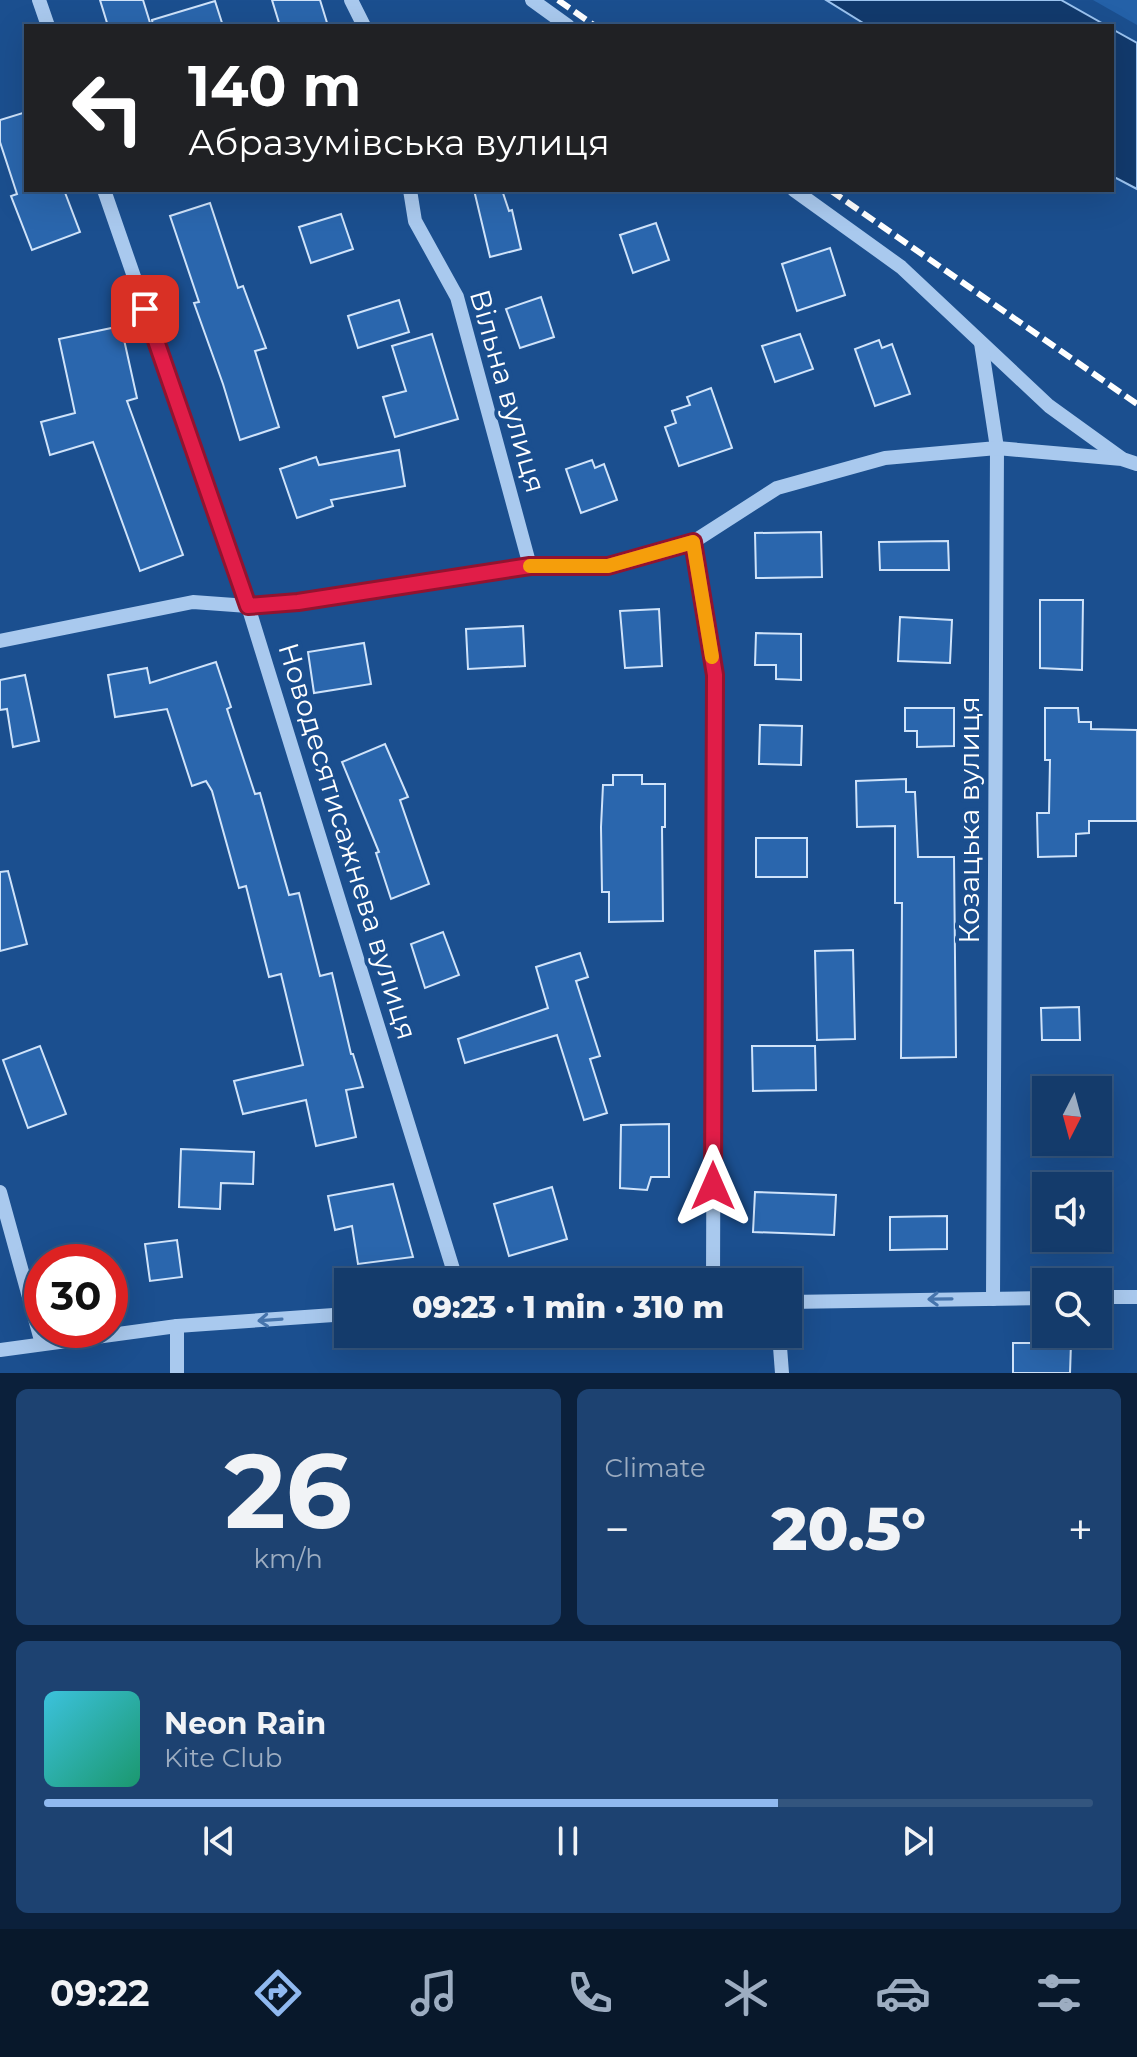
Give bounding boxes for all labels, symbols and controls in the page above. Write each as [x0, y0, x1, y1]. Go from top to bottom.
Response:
text: 140 m [188, 52, 361, 120]
icon: left [56, 56, 160, 160]
text: Абразумівська вулиця [188, 120, 610, 164]
pin [111, 275, 179, 343]
street label: Вільна вулиця [463, 286, 553, 496]
icon: arrive [123, 287, 167, 331]
street label: Новодесятисажнева вулиця [271, 639, 425, 1043]
street label: Козацька вулиця [952, 696, 986, 944]
north arrow [1032, 1076, 1112, 1156]
map controls [1032, 1076, 1112, 1348]
position arrow [671, 1144, 755, 1228]
button: sound [1032, 1172, 1112, 1252]
speed limit sign: 30 [24, 1244, 128, 1348]
button: search [1032, 1268, 1112, 1348]
text: 09:23 · 1 min · 310 m [412, 1289, 724, 1326]
one-way arrow [927, 1292, 954, 1307]
one-way arrow [257, 1313, 284, 1328]
text: 26 [224, 1427, 352, 1554]
text: Climate [605, 1452, 706, 1484]
text: 20.5° [772, 1492, 926, 1565]
text: − [605, 1502, 630, 1556]
text: + [1068, 1502, 1093, 1556]
text: km/h [254, 1543, 323, 1575]
text: Neon Rain [164, 1705, 326, 1742]
text: Kite Club [164, 1742, 282, 1774]
icon: previous [197, 1819, 241, 1863]
icon: pause [546, 1819, 590, 1863]
icon: next [896, 1819, 940, 1863]
icon: directions [250, 1965, 306, 2021]
icon: music [406, 1965, 462, 2021]
icon: phone [562, 1965, 618, 2021]
icon: climate [718, 1965, 774, 2021]
icon: car [875, 1965, 931, 2021]
icon: filters [1031, 1965, 1087, 2021]
text: 09:22 [50, 1971, 149, 2015]

